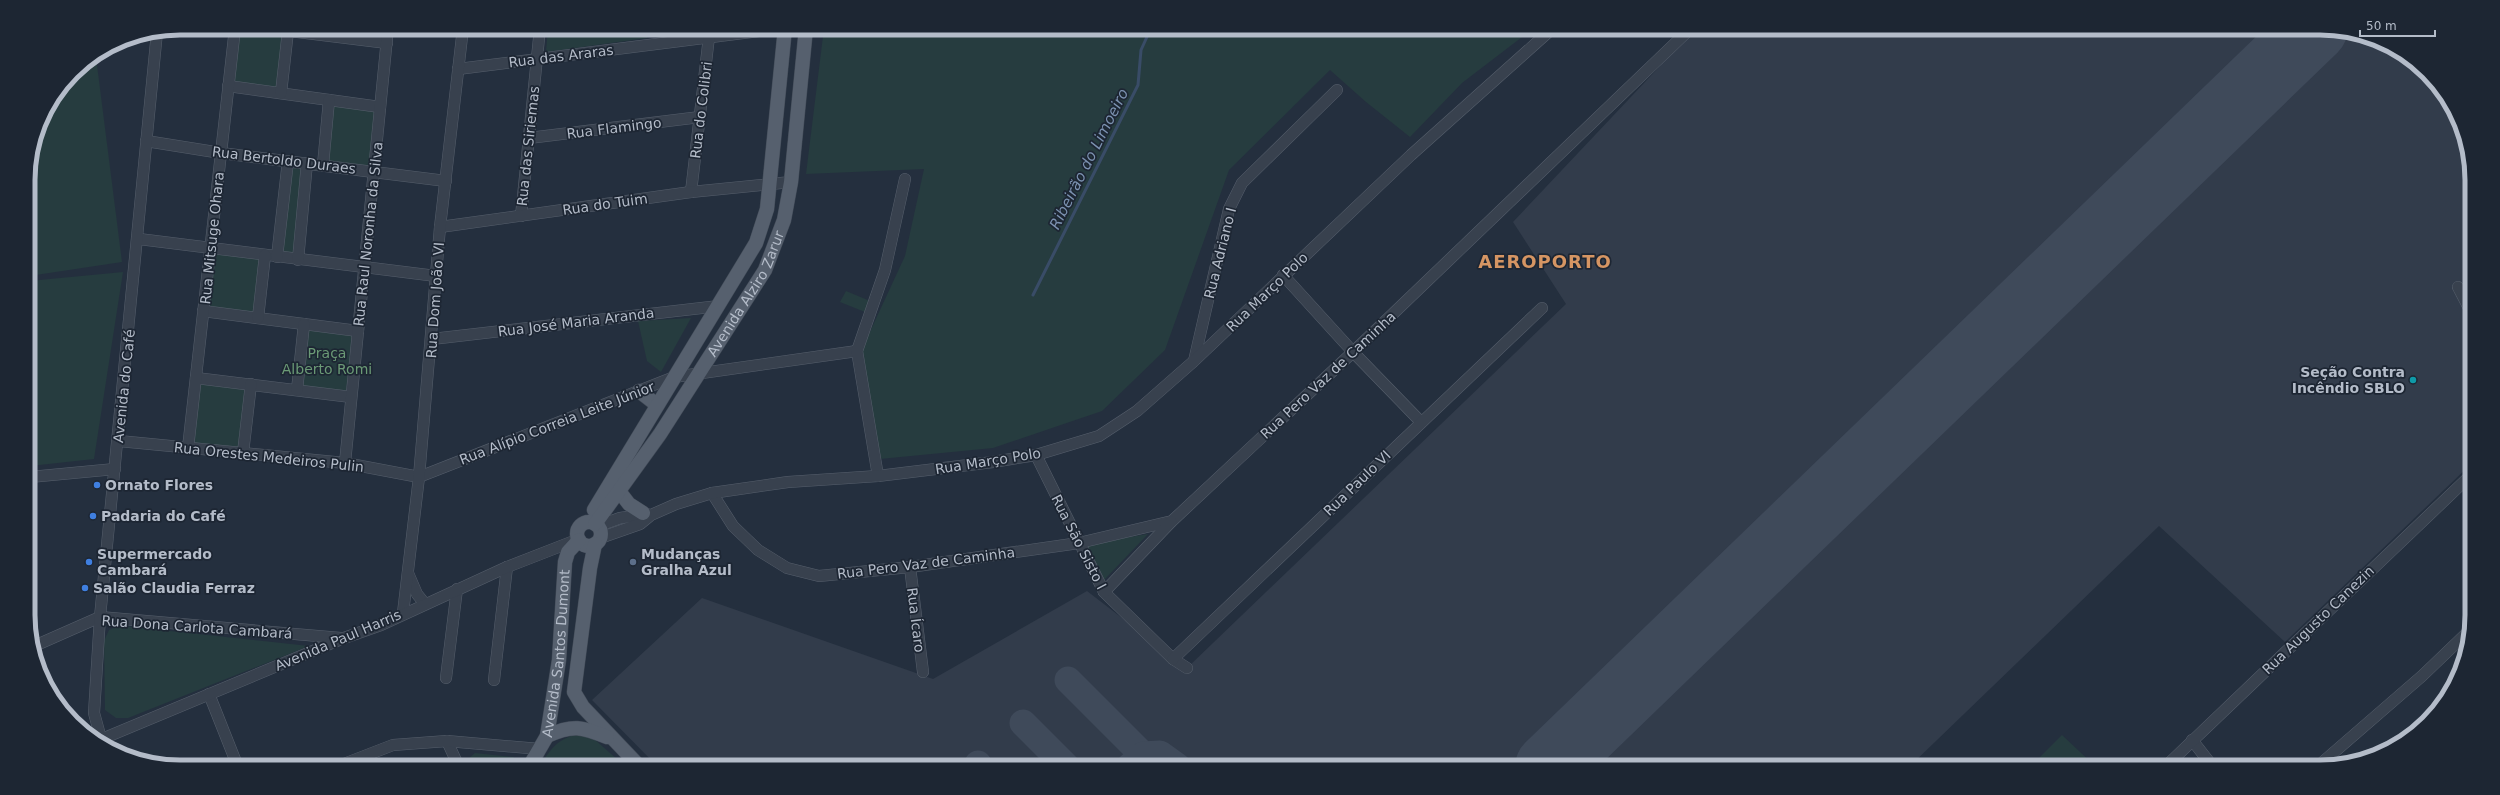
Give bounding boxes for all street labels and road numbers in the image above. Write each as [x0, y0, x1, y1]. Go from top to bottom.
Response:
street label: Rua das Araras [508, 42, 614, 70]
street label: Rua do Colibri [687, 61, 715, 159]
street label: Rua das Siriemas [514, 85, 542, 207]
street label: Rua Flamingo [566, 114, 662, 142]
street label: Rua Raul Noronha da Silva [350, 141, 386, 327]
street label: Rua Bertoldo Duraes [211, 143, 357, 177]
street label: Rua Mitsuge Ohara [197, 171, 227, 305]
street label: Rua do Tuim [561, 190, 649, 218]
street label: Rua Adriano I [1201, 206, 1239, 300]
street label: Avenida Alziro Zarur [704, 228, 787, 359]
street label: Rua Dom João VI [423, 241, 447, 359]
street label: Rua Março Polo [1223, 249, 1311, 335]
street label: Rua José Maria Aranda [497, 304, 655, 340]
street label: Rua Pero Vaz de Caminha [1257, 308, 1399, 442]
street label: Avenida do Café [110, 328, 138, 444]
street label: Rua Alípio Correia Leite Júnior [457, 378, 657, 468]
street label: Rua Orestes Medeiros Pulin [173, 439, 365, 475]
street label: Rua Março Polo [934, 445, 1042, 477]
street label: Rua Paulo VI [1320, 447, 1394, 519]
street label: Rua São Sisto I [1048, 492, 1110, 592]
street label: Rua Pero Vaz de Caminha [836, 544, 1016, 582]
street label: Rua Augusto Canezin [2259, 563, 2377, 677]
street label: Avenida Santos Dumont [539, 569, 573, 738]
street label: Rua Ícaro [904, 587, 928, 653]
street label: Avenida Paul Harris [273, 606, 403, 674]
street label: Rua Dona Carlota Cambará [101, 612, 293, 642]

